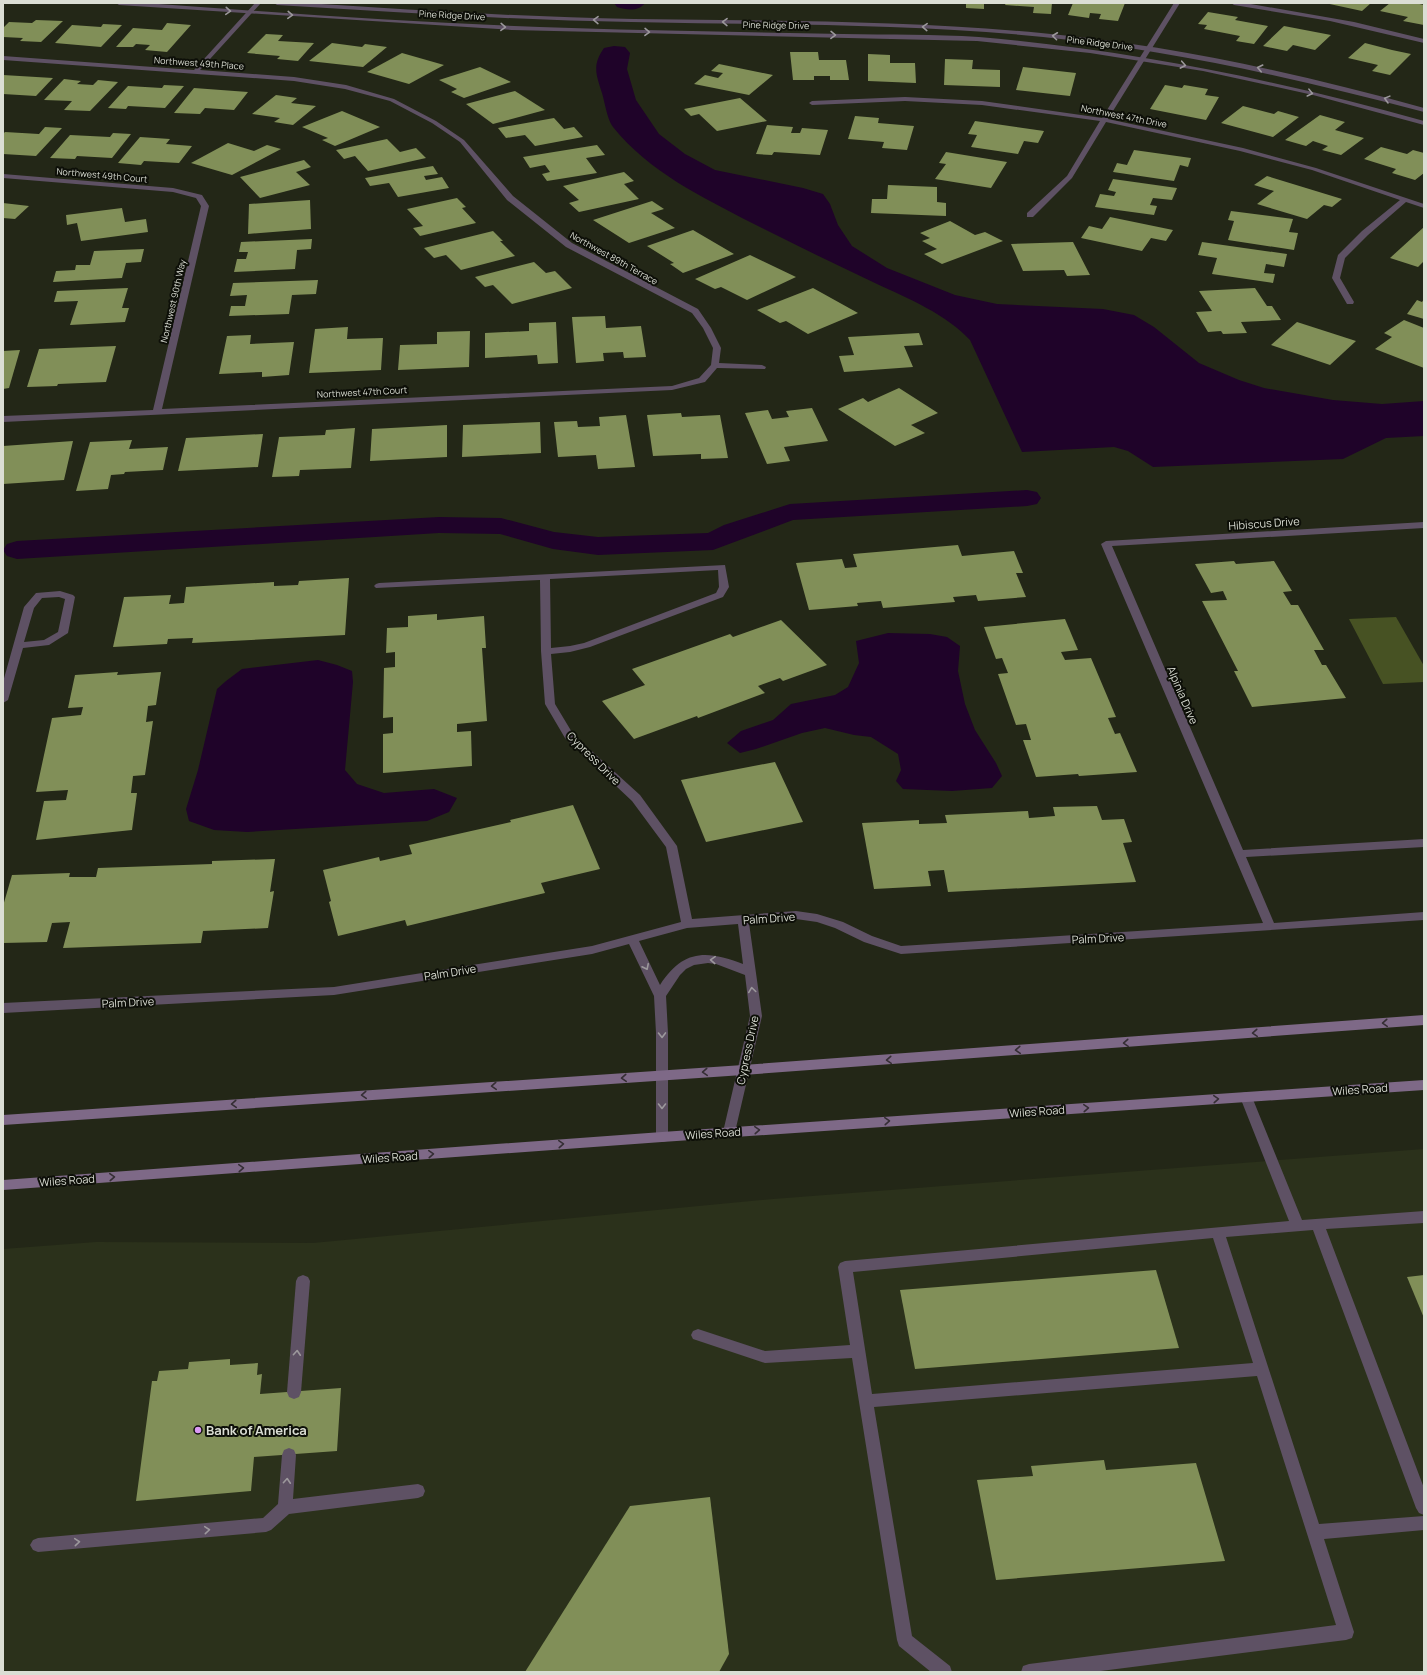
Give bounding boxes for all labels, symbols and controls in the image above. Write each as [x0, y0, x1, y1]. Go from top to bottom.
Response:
one-way arrow [225, 6, 231, 15]
street label: Pine Ridge Drive [418, 7, 486, 23]
one-way arrow [287, 10, 293, 19]
one-way arrow [593, 16, 599, 24]
one-way arrow [722, 18, 728, 26]
street label: Pine Ridge Drive [743, 18, 809, 32]
one-way arrow [922, 22, 928, 31]
one-way arrow [500, 23, 506, 32]
one-way arrow [644, 28, 650, 36]
one-way arrow [830, 31, 836, 40]
one-way arrow [1052, 32, 1058, 41]
street label: Pine Ridge Drive [1066, 32, 1134, 54]
street label: Northwest 49th Place [154, 53, 244, 73]
one-way arrow [1180, 61, 1186, 69]
one-way arrow [1257, 65, 1263, 73]
one-way arrow [1306, 88, 1313, 97]
one-way arrow [1383, 95, 1390, 104]
street label: Northwest 47th Drive [1080, 101, 1168, 131]
street label: Northwest 49th Court [56, 165, 148, 185]
street label: Northwest 89th Terrace [568, 228, 660, 288]
street label: Northwest 90th Way [157, 258, 189, 344]
street label: Northwest 47th Court [317, 383, 408, 401]
street label: Hibiscus Drive [1228, 513, 1301, 533]
street label: Alpinia Drive [1164, 664, 1202, 727]
street label: Cypress Drive [564, 728, 624, 788]
street label: Palm Drive [742, 909, 796, 927]
street label: Palm Drive [1071, 929, 1125, 947]
one-way arrow [710, 955, 717, 964]
street label: Palm Drive [423, 960, 478, 984]
one-way arrow [641, 963, 649, 970]
one-way arrow [748, 987, 757, 994]
street label: Palm Drive [101, 993, 155, 1011]
street label: Cypress Drive [732, 1014, 762, 1086]
one-way arrow [1382, 1019, 1388, 1028]
one-way arrow [1252, 1028, 1258, 1037]
one-way arrow [658, 1032, 666, 1038]
one-way arrow [1123, 1038, 1129, 1047]
one-way arrow [1015, 1046, 1021, 1055]
one-way arrow [886, 1055, 892, 1064]
one-way arrow [702, 1068, 708, 1077]
one-way arrow [621, 1073, 627, 1082]
street label: Wiles Road [1332, 1080, 1388, 1098]
one-way arrow [491, 1082, 497, 1091]
one-way arrow [361, 1091, 367, 1100]
one-way arrow [1213, 1094, 1219, 1103]
one-way arrow [231, 1099, 238, 1108]
street label: Wiles Road [1009, 1102, 1065, 1120]
one-way arrow [658, 1103, 666, 1109]
one-way arrow [1083, 1103, 1089, 1112]
one-way arrow [884, 1117, 890, 1126]
street label: Wiles Road [685, 1124, 741, 1142]
one-way arrow [754, 1126, 760, 1135]
one-way arrow [558, 1140, 564, 1149]
street label: Wiles Road [362, 1148, 418, 1166]
one-way arrow [428, 1149, 434, 1158]
one-way arrow [238, 1163, 244, 1172]
street label: Wiles Road [39, 1171, 95, 1189]
one-way arrow [109, 1173, 115, 1182]
one-way arrow [292, 1350, 301, 1356]
place label: Bank of America [206, 1421, 307, 1439]
marker: Bank of America [193, 1425, 203, 1435]
one-way arrow [282, 1478, 291, 1484]
one-way arrow [204, 1526, 210, 1535]
one-way arrow [74, 1537, 80, 1546]

